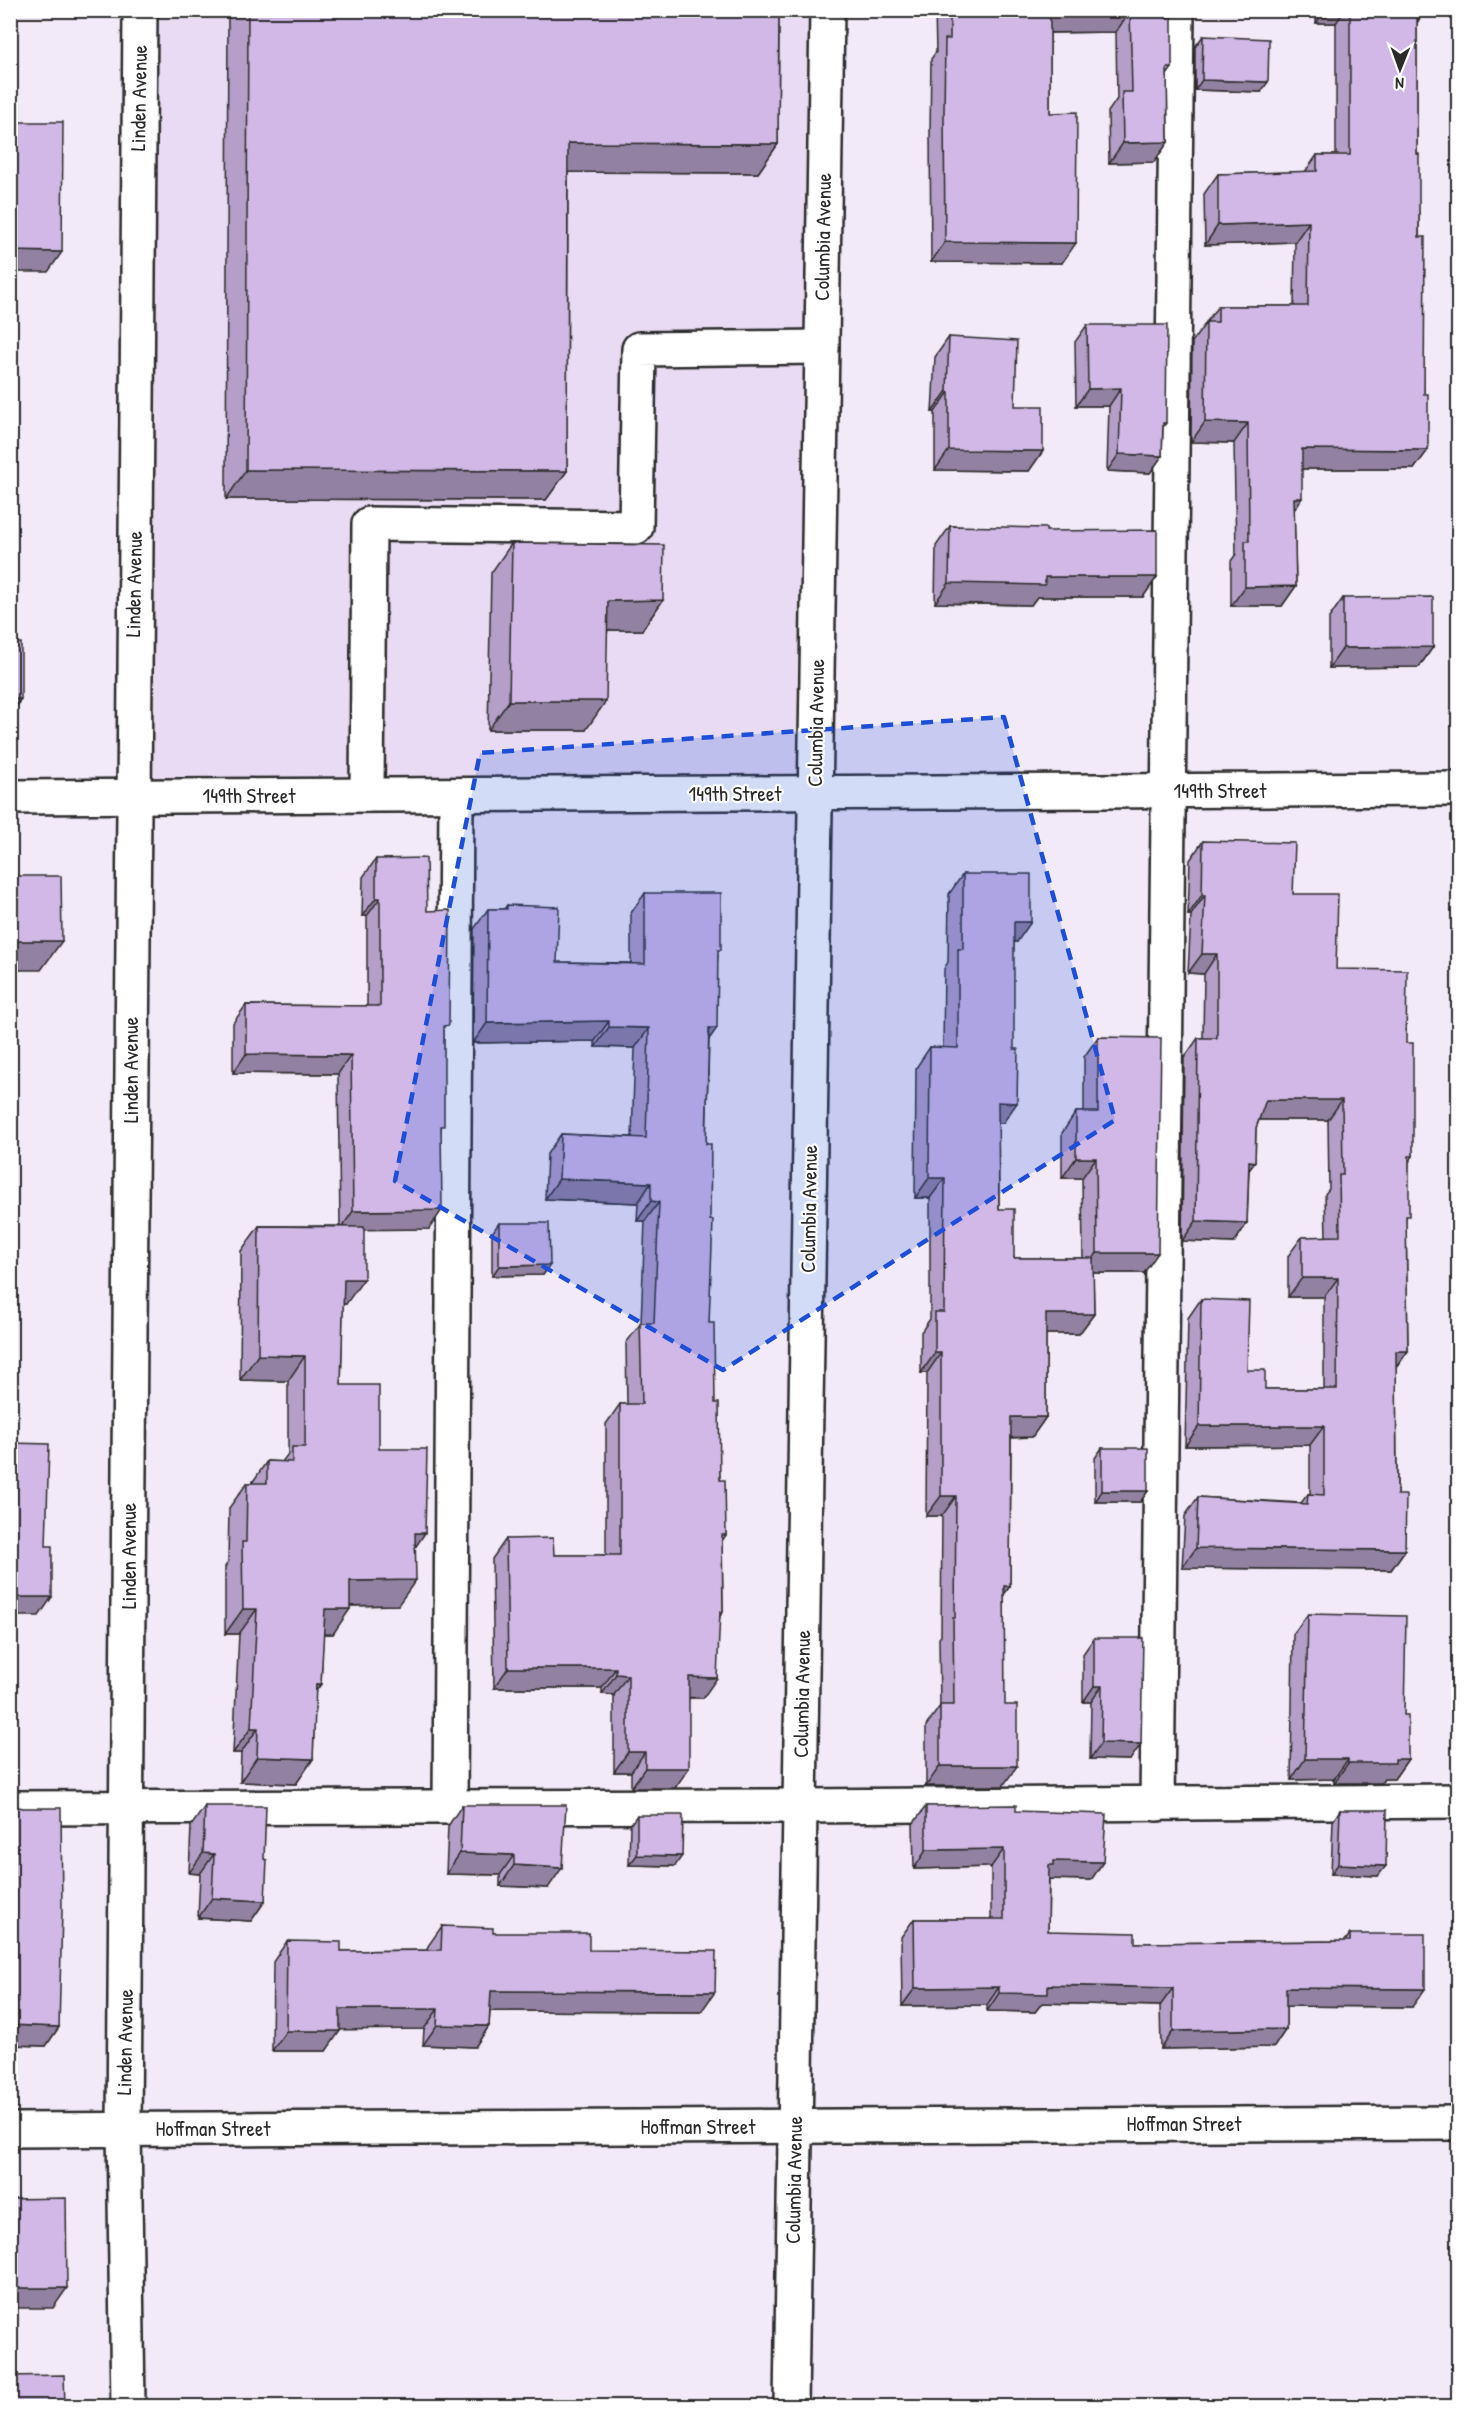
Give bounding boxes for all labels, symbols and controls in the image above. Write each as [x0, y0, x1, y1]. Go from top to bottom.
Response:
north arrow [1370, 39, 1430, 99]
street label: Linden Avenue [123, 45, 154, 151]
text: N [1395, 73, 1404, 95]
street label: Columbia Avenue [807, 173, 838, 301]
street label: Linden Avenue [118, 531, 149, 637]
street label: Columbia Avenue [800, 659, 831, 787]
street label: 149th Street [1174, 776, 1267, 805]
street label: 149th Street [689, 779, 782, 808]
street label: 149th Street [203, 781, 296, 810]
street label: Linden Avenue [116, 1017, 145, 1123]
street label: Columbia Avenue [793, 1145, 824, 1273]
street label: Linden Avenue [114, 1503, 143, 1609]
street label: Columbia Avenue [786, 1630, 817, 1758]
street label: Linden Avenue [109, 1989, 140, 2095]
street label: Hoffman Street [1126, 2109, 1242, 2138]
street label: Hoffman Street [640, 2112, 756, 2141]
street label: Hoffman Street [155, 2114, 271, 2143]
street label: Columbia Avenue [778, 2116, 809, 2244]

